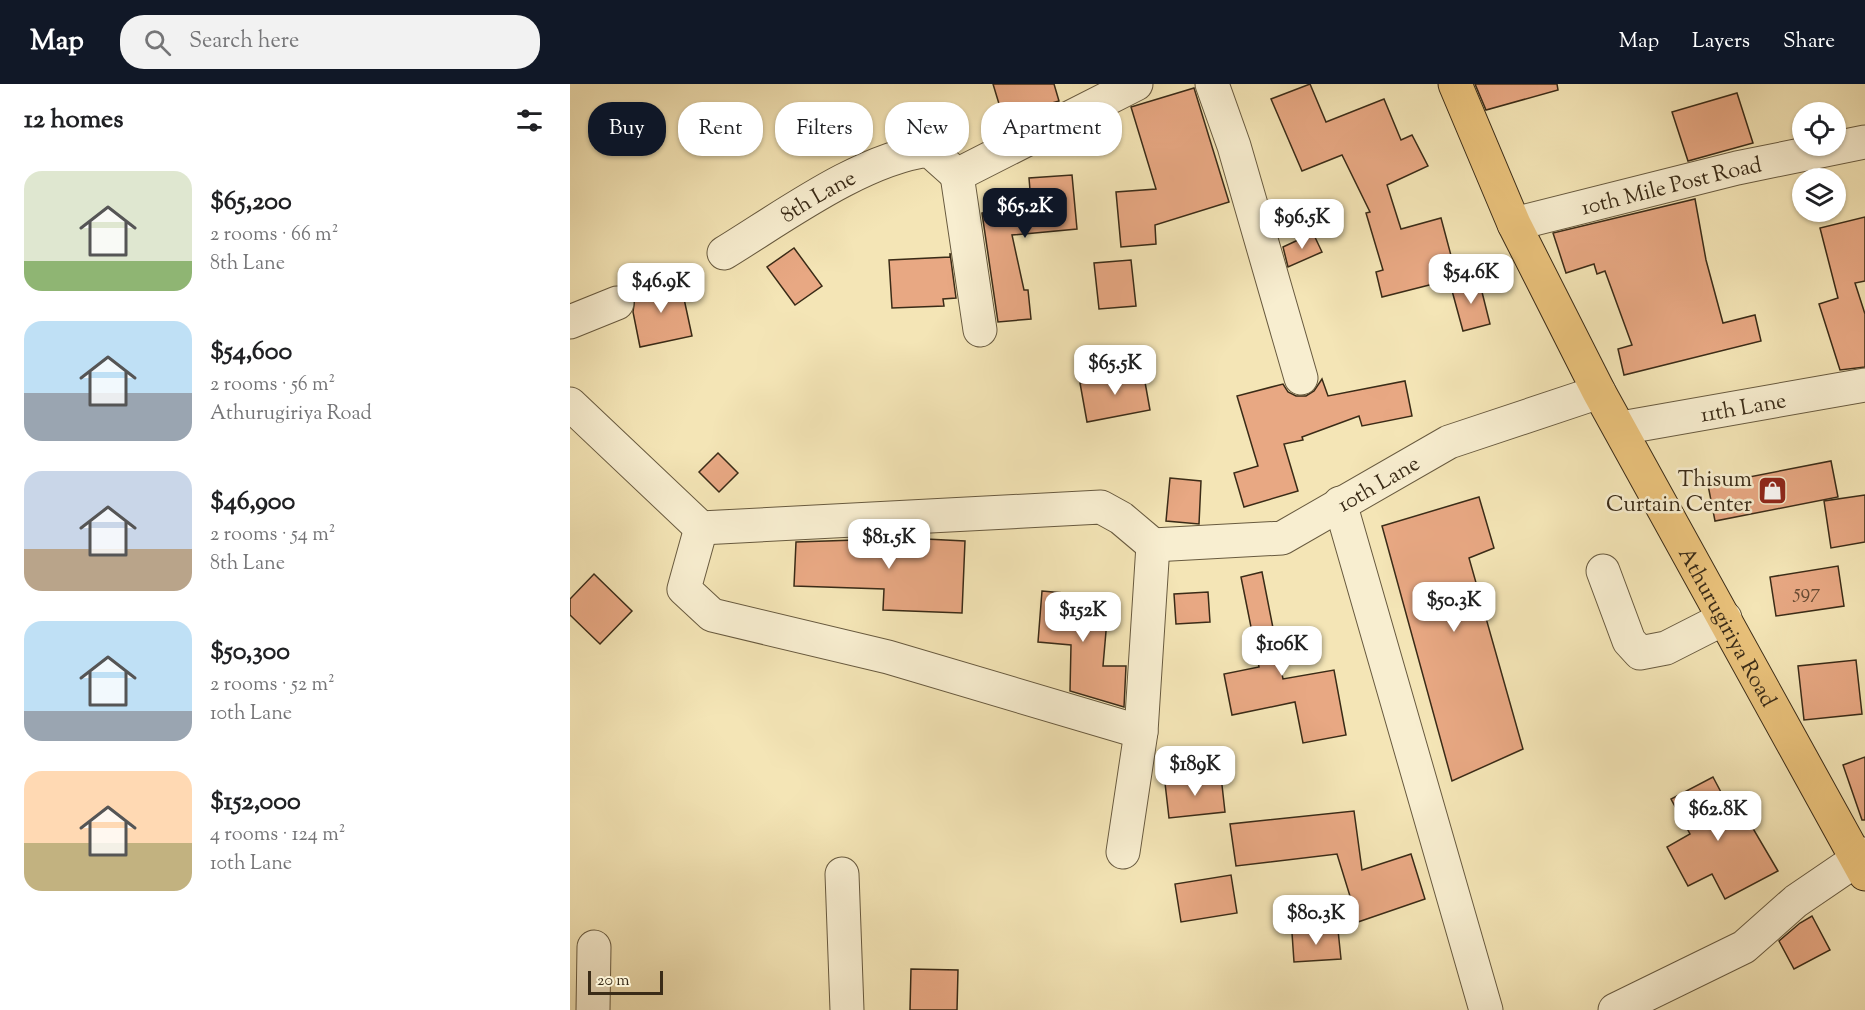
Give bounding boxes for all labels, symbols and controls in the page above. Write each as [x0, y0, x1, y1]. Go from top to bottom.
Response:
search box [120, 15, 540, 69]
text: Map [30, 22, 84, 62]
icon: search [141, 26, 174, 59]
text: Search here [189, 26, 299, 58]
text: Map [1619, 27, 1659, 57]
text: Layers [1692, 27, 1750, 57]
text: Share [1783, 27, 1835, 57]
text: 12 homes [24, 102, 123, 139]
chip: Buy [588, 102, 666, 156]
chip: Rent [678, 102, 763, 156]
chip: Filters [775, 102, 873, 156]
chip: New [885, 102, 969, 156]
chip: Apartment [981, 102, 1122, 156]
map controls [1792, 102, 1846, 222]
button: locate [1792, 102, 1846, 156]
icon: filters [513, 104, 546, 137]
street label: 10th Mile Post Road [1578, 150, 1765, 226]
street label: 8th Lane [775, 163, 862, 232]
button: layers [1792, 168, 1846, 222]
text: $65,200 [210, 184, 292, 221]
pin: $65.2K [976, 188, 1074, 239]
text: $65.2K [997, 193, 1053, 222]
icon: home [72, 195, 144, 267]
pin: $96.5K [1253, 199, 1351, 250]
text: $96.5K [1274, 204, 1330, 233]
text: 2 rooms · 66 m² [210, 221, 338, 250]
text: 8th Lane [210, 250, 285, 279]
pin: $54.6K [1422, 254, 1520, 305]
text: $54.6K [1443, 259, 1499, 288]
pin: $46.9K [612, 263, 710, 314]
text: $46.9K [632, 268, 690, 297]
text: $54,600 [210, 334, 292, 371]
icon: home [72, 345, 144, 417]
pin: $65.5K [1066, 345, 1164, 396]
text: $65.5K [1088, 350, 1142, 379]
text: 2 rooms · 56 m² [210, 371, 335, 400]
street label: 11th Lane [1698, 386, 1789, 433]
text: Athurugiriya Road [210, 400, 372, 429]
street label: 10th Lane [1332, 449, 1427, 522]
place label: Thisum Curtain Center [1606, 465, 1752, 522]
shop icon: Thisum Curtain Center [1757, 475, 1789, 507]
text: $46,900 [210, 484, 295, 521]
icon: home [72, 495, 144, 567]
pin: $81.5K [840, 519, 938, 570]
text: 2 rooms · 54 m² [210, 521, 335, 550]
text: $81.5K [862, 524, 916, 553]
street label: Athurugiriya Road [1669, 542, 1783, 714]
text: 8th Lane [210, 550, 285, 579]
house number: 597 [1793, 579, 1820, 608]
pin: $50.3K [1405, 582, 1503, 633]
text: $50.3K [1426, 587, 1482, 616]
pin: $152K [1041, 592, 1125, 643]
text: $152K [1059, 597, 1107, 626]
pin: $106K [1240, 626, 1324, 677]
text: $106K [1256, 631, 1308, 660]
text: $50,300 [210, 634, 290, 671]
icon: home [72, 645, 144, 717]
text: 2 rooms · 52 m² [210, 671, 335, 700]
text: 10th Lane [210, 700, 292, 729]
pin: $189K [1153, 746, 1237, 797]
text: $189K [1169, 751, 1221, 780]
text: $152,000 [210, 784, 301, 821]
pin: $62.8K [1669, 791, 1767, 842]
icon: home [72, 795, 144, 867]
text: $62.8K [1688, 796, 1748, 825]
text: 4 rooms · 124 m² [210, 821, 345, 850]
text: 10th Lane [210, 850, 292, 879]
pin: $80.3K [1267, 895, 1365, 946]
text: $80.3K [1287, 900, 1345, 929]
scale bar [588, 968, 663, 996]
text: 20 m [597, 970, 630, 993]

